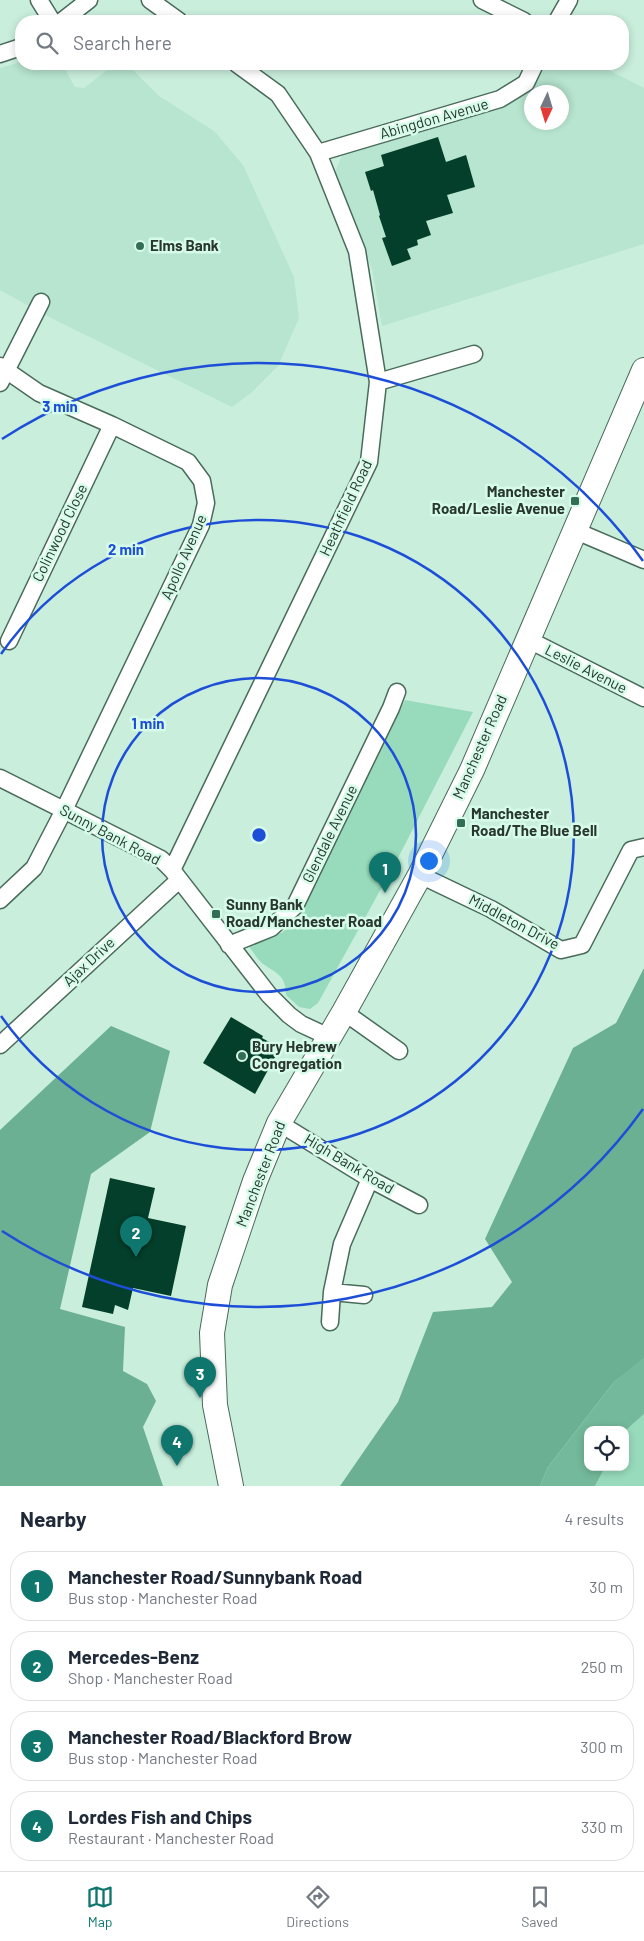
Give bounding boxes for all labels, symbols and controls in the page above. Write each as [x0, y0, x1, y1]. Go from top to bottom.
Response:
search box [15, 15, 629, 70]
icon: search [33, 29, 61, 57]
text: Search here [73, 31, 172, 54]
north arrow [524, 85, 569, 130]
street label: Abingdon Avenue [377, 94, 490, 142]
place label: Elms Bank [150, 236, 219, 254]
marker: Elms Bank [134, 240, 146, 252]
text: 3 min [42, 397, 78, 415]
street label: Heathfield Road [315, 457, 375, 558]
street label: Colinwood Close [28, 481, 91, 584]
place label: Manchester Road/Leslie Avenue [432, 482, 565, 517]
marker: Manchester Road/Leslie Avenue [569, 495, 581, 507]
street label: Apollo Avenue [156, 511, 210, 602]
text: 2 min [108, 540, 144, 558]
street label: Leslie Avenue [542, 640, 630, 696]
street label: Manchester Road [448, 692, 510, 801]
text: 1 min [132, 714, 164, 732]
street label: Glendale Avenue [298, 782, 361, 885]
street label: Sunny Bank Road [57, 800, 164, 868]
place label: Manchester Road/The Blue Bell [471, 804, 597, 839]
marker: Manchester Road/The Blue Bell [455, 817, 467, 829]
centre of rings [250, 826, 268, 844]
your location [416, 848, 442, 874]
pin: 1 [369, 852, 401, 893]
street label: Middleton Drive [466, 890, 563, 953]
place label: Sunny Bank Road/Manchester Road [226, 895, 382, 930]
marker: Sunny Bank Road/Manchester Road [210, 908, 222, 920]
street label: Ajax Drive [59, 933, 118, 990]
place label: Bury Hebrew Congregation [252, 1037, 342, 1072]
marker: Bury Hebrew Congregation [236, 1050, 248, 1062]
street label: Manchester Road [232, 1118, 289, 1229]
street label: High Bank Road [301, 1129, 398, 1197]
pin: 2 [120, 1216, 152, 1257]
pin: 3 [184, 1357, 216, 1398]
pin: 4 [161, 1425, 193, 1466]
map controls [584, 1426, 629, 1471]
button: locate [584, 1426, 629, 1471]
text: Nearby [20, 1506, 86, 1531]
text: 4 results [564, 1509, 624, 1528]
text: Manchester Road/Sunnybank Road [68, 1565, 362, 1588]
text: 1 [34, 1577, 40, 1596]
text: 30 m [589, 1577, 623, 1596]
text: Bus stop · Manchester Road [68, 1588, 257, 1607]
text: Mercedes-Benz [68, 1645, 199, 1668]
text: 2 [33, 1657, 41, 1676]
text: 250 m [581, 1657, 623, 1676]
text: Shop · Manchester Road [68, 1668, 233, 1687]
text: Manchester Road/Blackford Brow [68, 1725, 352, 1748]
text: 3 [33, 1737, 41, 1756]
text: 300 m [580, 1737, 623, 1756]
text: Bus stop · Manchester Road [68, 1748, 257, 1767]
text: Lordes Fish and Chips [68, 1805, 252, 1828]
text: 4 [32, 1817, 42, 1836]
text: 330 m [581, 1817, 623, 1836]
text: Restaurant · Manchester Road [68, 1828, 274, 1847]
tab: Map [86, 1883, 114, 1930]
tab: Directions [286, 1883, 349, 1930]
tab: Saved [521, 1883, 558, 1930]

